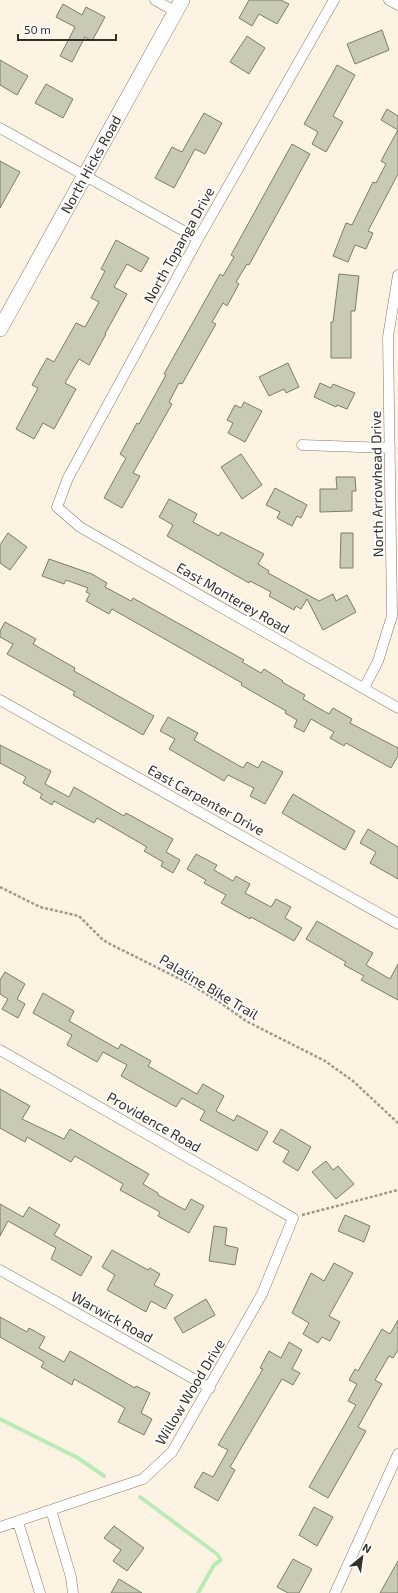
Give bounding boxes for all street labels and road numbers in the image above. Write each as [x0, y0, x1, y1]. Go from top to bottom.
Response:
street label: North Hicks Road [57, 112, 124, 216]
street label: North Topanga Drive [140, 184, 217, 306]
street label: North Arrowhead Drive [367, 411, 386, 557]
street label: East Monterey Road [174, 558, 293, 637]
street label: East Carpenter Drive [145, 760, 268, 839]
street label: Palatine Bike Trail [157, 950, 263, 1023]
street label: Providence Road [104, 1088, 204, 1155]
street label: Warwick Road [68, 1287, 156, 1346]
street label: Willow Wood Drive [151, 1336, 228, 1448]

